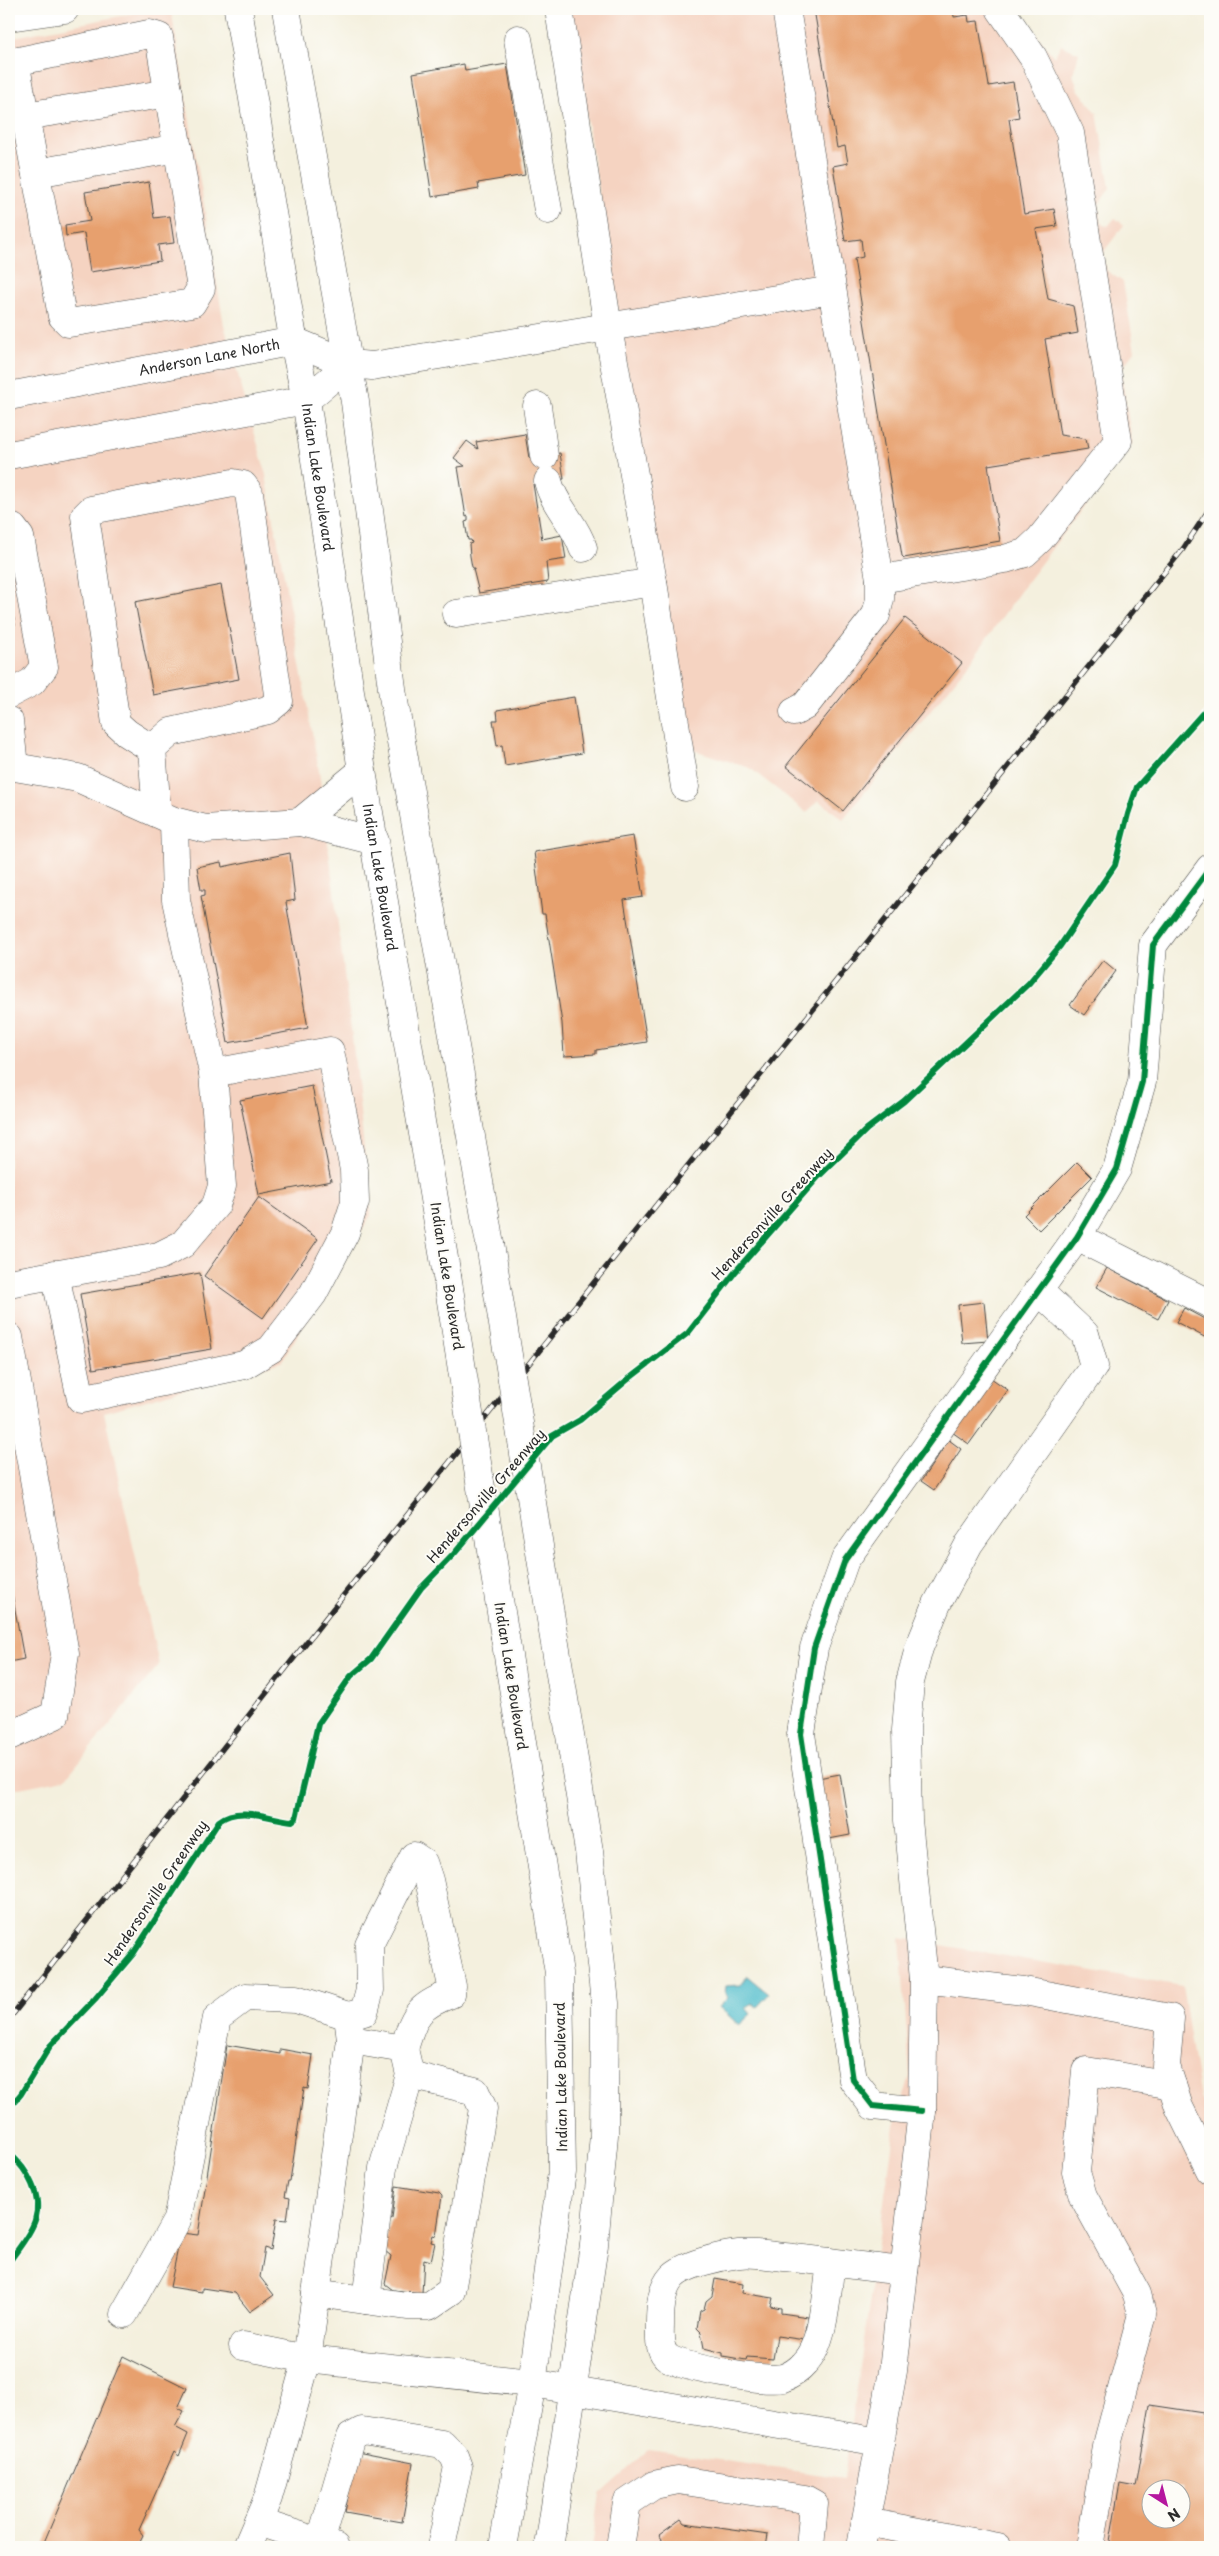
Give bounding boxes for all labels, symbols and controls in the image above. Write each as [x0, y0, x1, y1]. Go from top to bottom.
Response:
street label: Anderson Lane North [137, 333, 281, 381]
street label: Indian Lake Boulevard [297, 402, 340, 553]
street label: Indian Lake Boulevard [358, 802, 403, 953]
street label: Hendersonville Greenway [706, 1143, 837, 1285]
street label: Indian Lake Boulevard [425, 1200, 470, 1352]
street label: Hendersonville Greenway [421, 1424, 550, 1567]
street label: Indian Lake Boulevard [489, 1600, 534, 1752]
street label: Hendersonville Greenway [99, 1816, 212, 1970]
street label: Indian Lake Boulevard [549, 2002, 572, 2152]
north arrow [1142, 2478, 1192, 2528]
text: N [1163, 2503, 1185, 2527]

